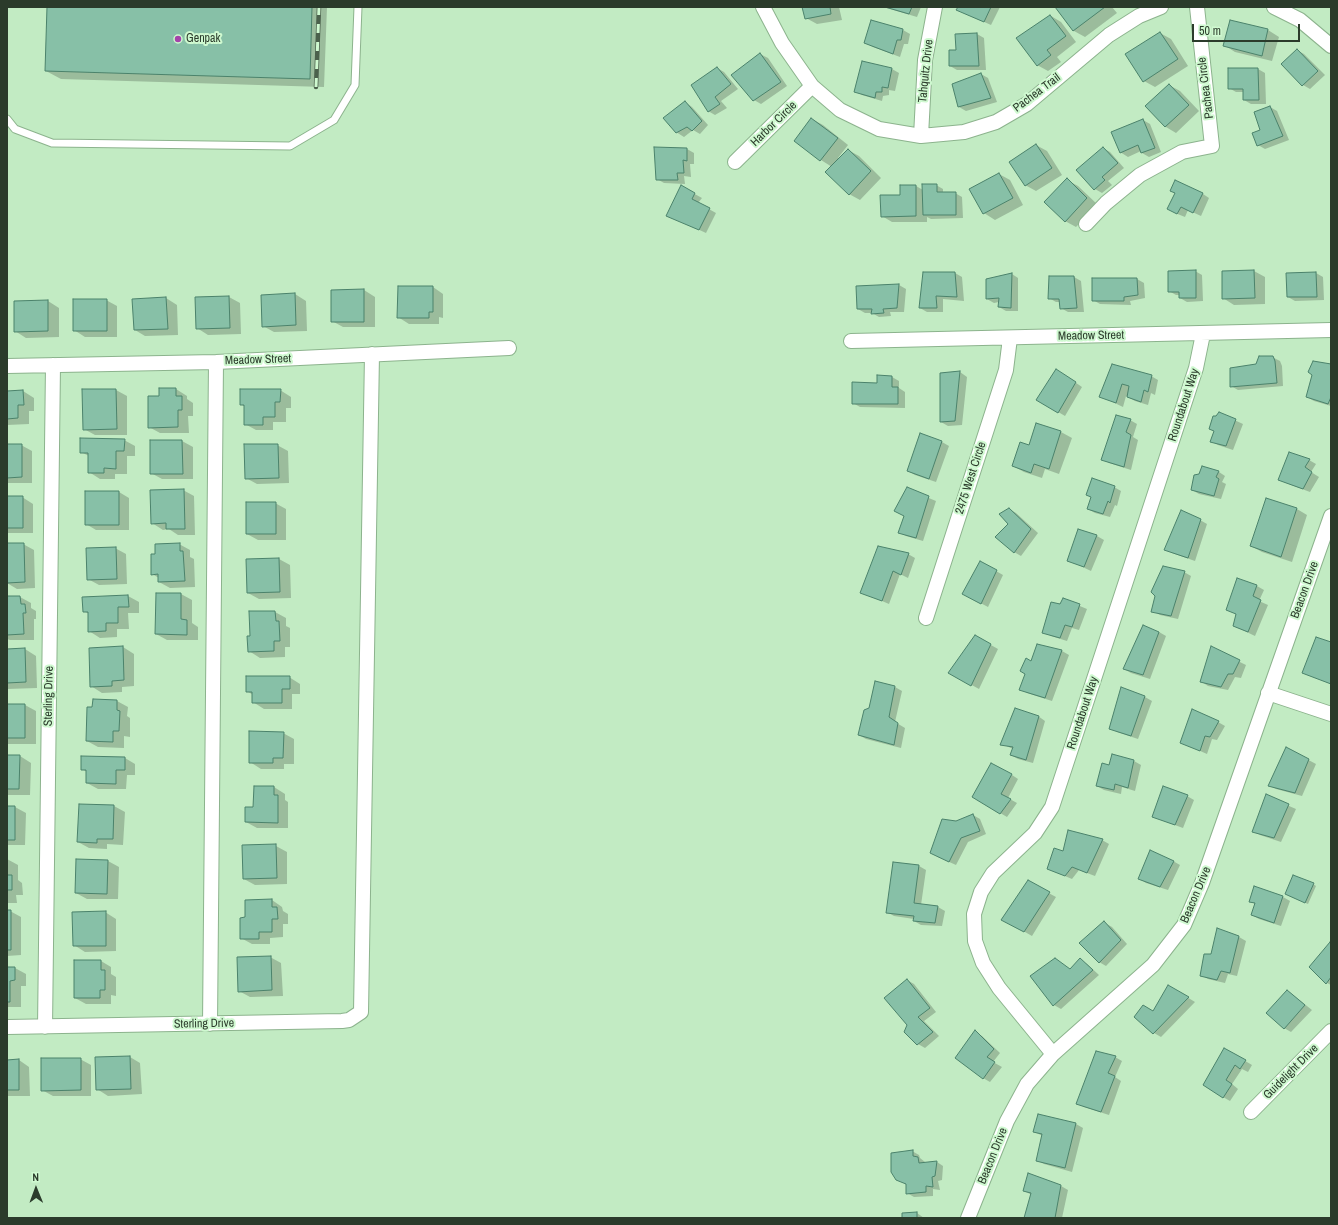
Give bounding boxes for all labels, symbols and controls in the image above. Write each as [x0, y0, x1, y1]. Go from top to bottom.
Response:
scale bar [1194, 16, 1302, 42]
text: 50 m [1199, 23, 1221, 39]
place label: Genpak [186, 32, 220, 46]
marker: Genpak [173, 34, 183, 44]
street label: Tahquitz Drive [916, 39, 936, 103]
street label: Pachea Circle [1195, 56, 1217, 120]
street label: Pachea Trail [1011, 71, 1063, 115]
street label: Harbor Circle [748, 99, 800, 149]
street label: Meadow Street [1058, 328, 1124, 344]
street label: Meadow Street [225, 352, 291, 368]
street label: Roundabout Way [1165, 367, 1203, 443]
street label: 2475 West Circle [953, 440, 989, 516]
street label: Beacon Drive [1288, 560, 1322, 620]
street label: Sterling Drive [41, 666, 57, 726]
street label: Roundabout Way [1064, 675, 1102, 751]
street label: Beacon Drive [1178, 865, 1214, 925]
street label: Sterling Drive [174, 1016, 234, 1032]
street label: Guidelight Drive [1261, 1042, 1321, 1102]
street label: Beacon Drive [975, 1126, 1011, 1186]
north arrow [16, 1169, 56, 1209]
text: N [32, 1170, 39, 1184]

